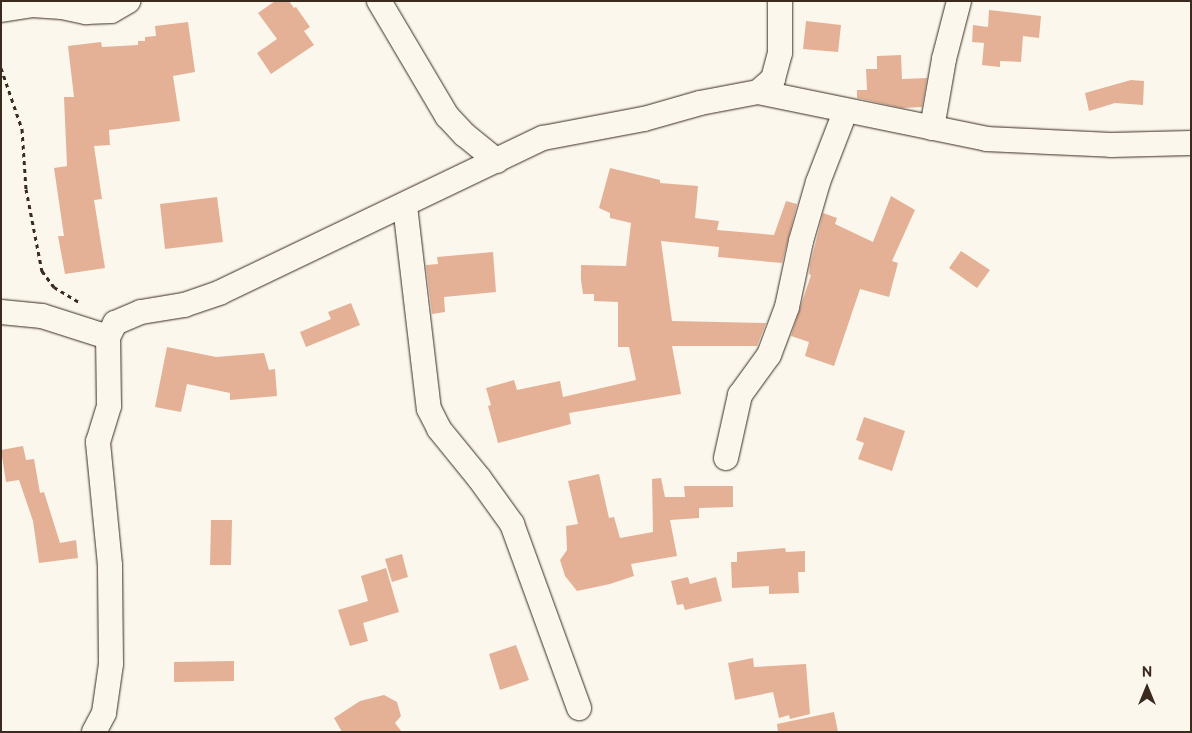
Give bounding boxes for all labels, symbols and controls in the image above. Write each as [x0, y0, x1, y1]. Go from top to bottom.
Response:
north arrow [1122, 663, 1172, 713]
text: N [1142, 664, 1152, 681]

